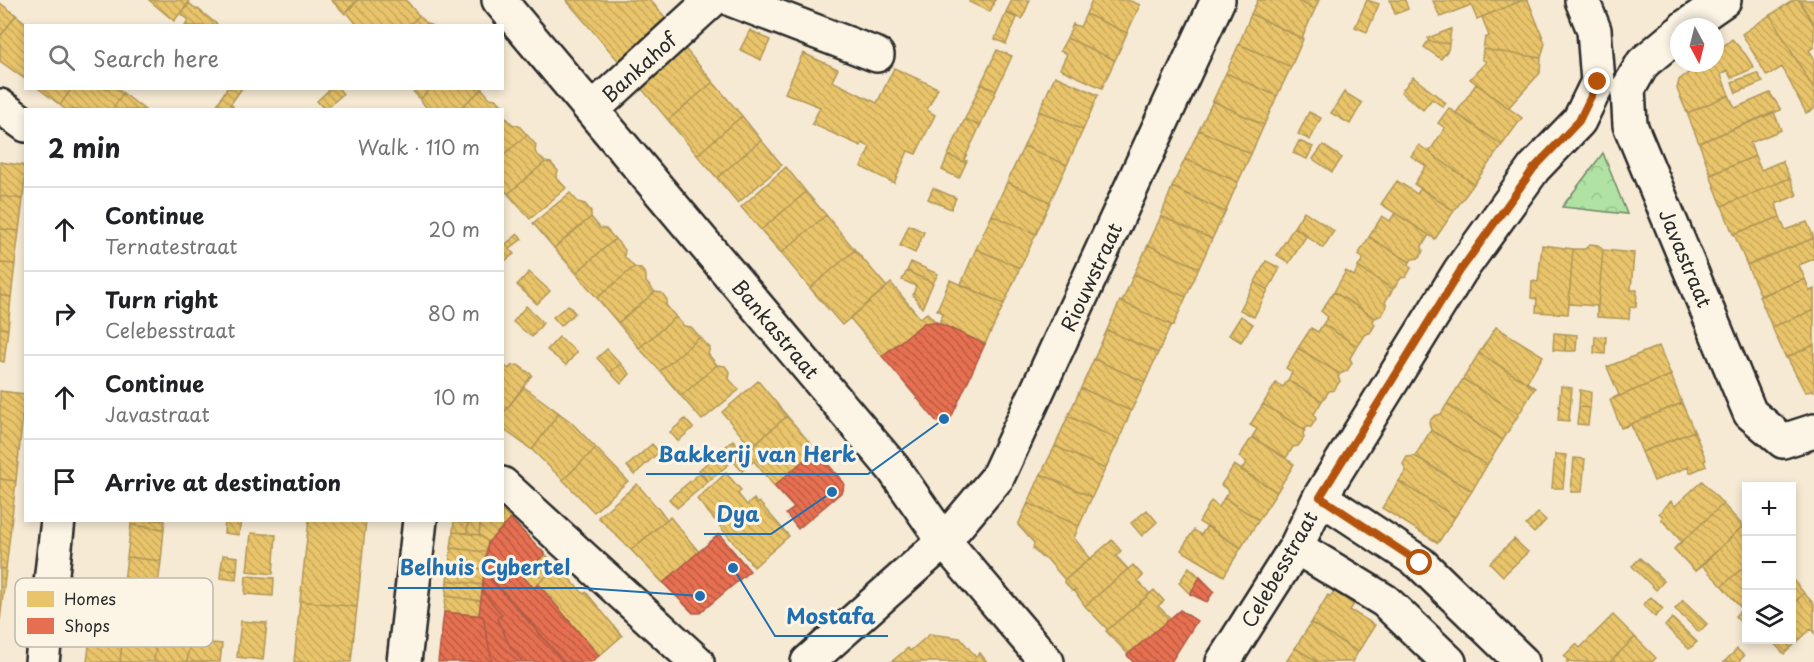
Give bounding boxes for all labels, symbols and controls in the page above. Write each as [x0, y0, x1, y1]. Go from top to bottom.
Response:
north arrow [1670, 18, 1724, 72]
search box [24, 24, 504, 90]
street label: Bankahof [595, 24, 684, 109]
icon: search [45, 41, 78, 74]
text: Search here [93, 41, 219, 74]
route end [1584, 68, 1610, 94]
text: 2 min [48, 128, 121, 167]
text: Walk · 110 m [358, 132, 480, 162]
text: Continue [105, 198, 204, 231]
street label: Javastraat [1652, 204, 1720, 312]
icon: ahead [48, 213, 81, 246]
text: 20 m [428, 214, 480, 244]
street label: Riouwstraat [1053, 218, 1129, 336]
text: Ternatestraat [105, 231, 237, 261]
street label: Bankastraat [725, 273, 827, 385]
text: Turn right [105, 282, 218, 315]
icon: right [48, 297, 81, 330]
text: 80 m [428, 298, 480, 328]
text: Celebesstraat [105, 315, 235, 345]
text: Continue [105, 366, 204, 399]
icon: ahead [48, 381, 81, 414]
text: 10 m [433, 382, 480, 412]
text: Javastraat [105, 399, 210, 429]
callout: Bakkerij van Herk [646, 435, 868, 474]
text: Bakkerij van Herk [658, 437, 856, 469]
icon: arrive [48, 465, 81, 498]
text: Arrive at destination [105, 465, 341, 498]
map controls [1742, 482, 1796, 644]
button: + [1742, 482, 1796, 536]
callout: Dya [704, 495, 771, 534]
text: Dya [716, 497, 760, 529]
street label: Celebesstraat [1233, 505, 1325, 633]
button: − [1742, 536, 1796, 590]
callout: Belhuis Cybertel [388, 549, 582, 588]
route start [1406, 549, 1432, 575]
text: Belhuis Cybertel [400, 550, 570, 582]
legend [15, 578, 213, 647]
text: Homes [64, 586, 116, 610]
button: layers [1742, 590, 1796, 644]
callout: Mostafa [775, 597, 888, 636]
text: Mostafa [786, 599, 876, 631]
text: Shops [64, 613, 110, 637]

